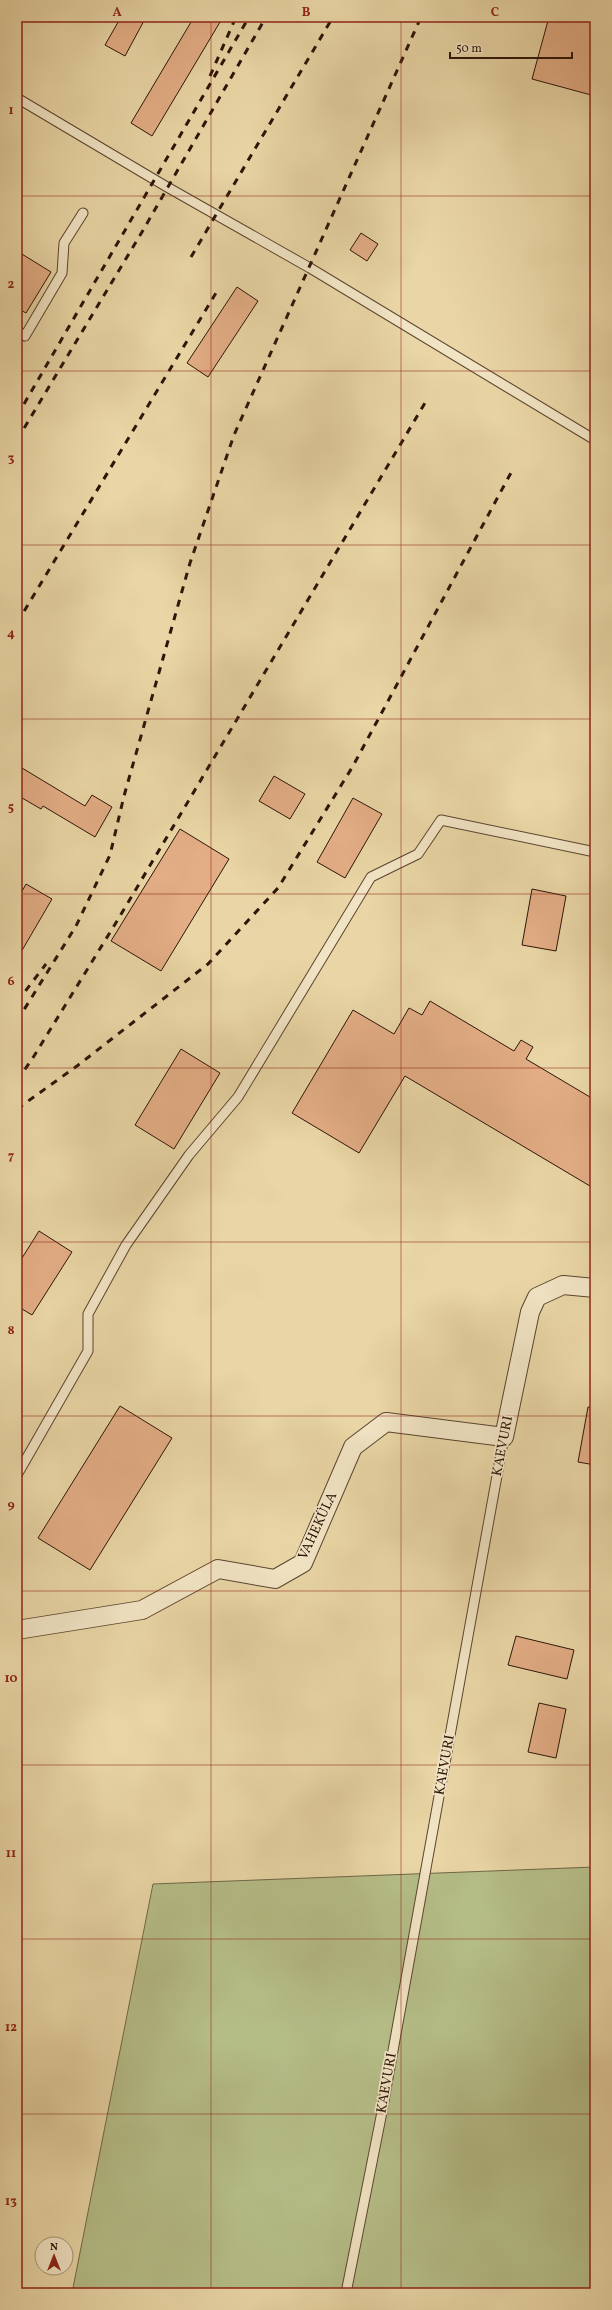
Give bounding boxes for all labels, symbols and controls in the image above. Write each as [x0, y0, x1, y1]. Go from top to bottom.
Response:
text: A [112, 4, 122, 22]
text: B [302, 4, 311, 22]
text: C [491, 4, 499, 22]
scale bar [450, 34, 572, 60]
text: 50 m [456, 41, 482, 57]
text: 1 [8, 102, 14, 120]
text: 2 [8, 276, 15, 294]
text: 3 [8, 450, 15, 468]
text: 4 [7, 625, 15, 643]
text: 5 [8, 799, 14, 817]
text: 6 [7, 973, 15, 991]
text: 7 [8, 1148, 14, 1166]
text: 8 [7, 1322, 15, 1340]
street label: KAEVURI [488, 1414, 518, 1478]
street label: VAHEKÜLA [294, 1489, 342, 1563]
text: 9 [7, 1496, 15, 1514]
text: 10 [4, 1670, 18, 1688]
street label: KAEVURI [430, 1733, 460, 1797]
text: 11 [6, 1845, 16, 1863]
text: 12 [5, 2019, 17, 2037]
street label: KAEVURI [372, 2051, 402, 2115]
text: 13 [5, 2193, 17, 2211]
north arrow [34, 2236, 74, 2276]
text: N [50, 2240, 58, 2255]

